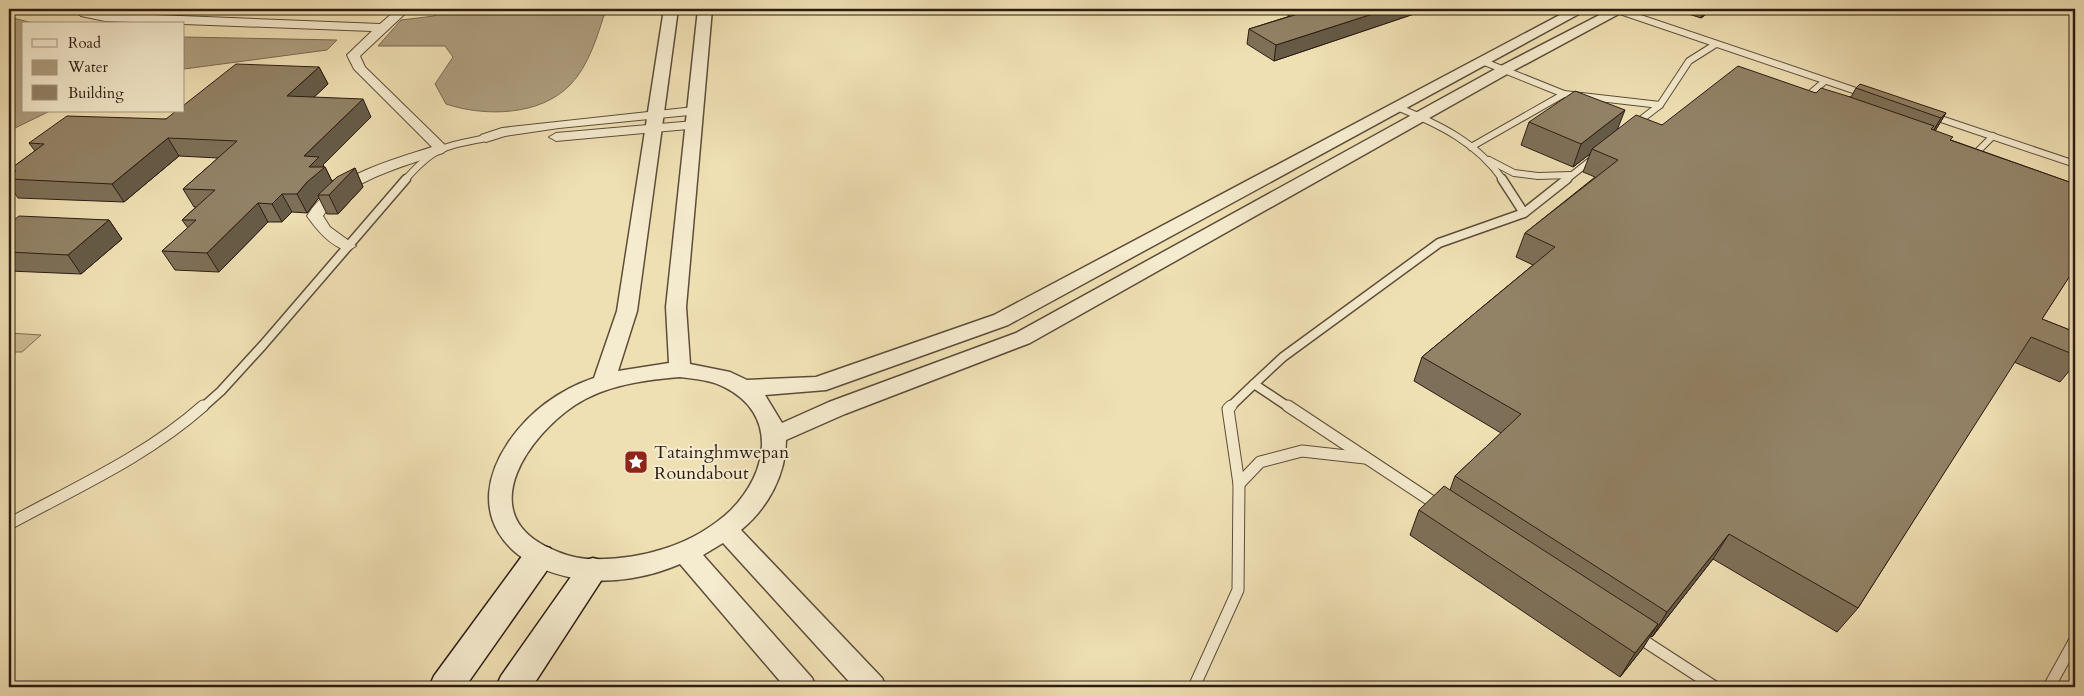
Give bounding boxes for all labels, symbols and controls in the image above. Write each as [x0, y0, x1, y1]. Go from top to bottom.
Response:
legend [22, 22, 185, 112]
text: Road [68, 33, 101, 53]
text: Water [67, 57, 109, 77]
text: Building [68, 83, 124, 103]
place label: Tatainghmwepan Roundabout [654, 440, 790, 486]
place icon: Tatainghmwepan Roundabout [623, 449, 649, 475]

